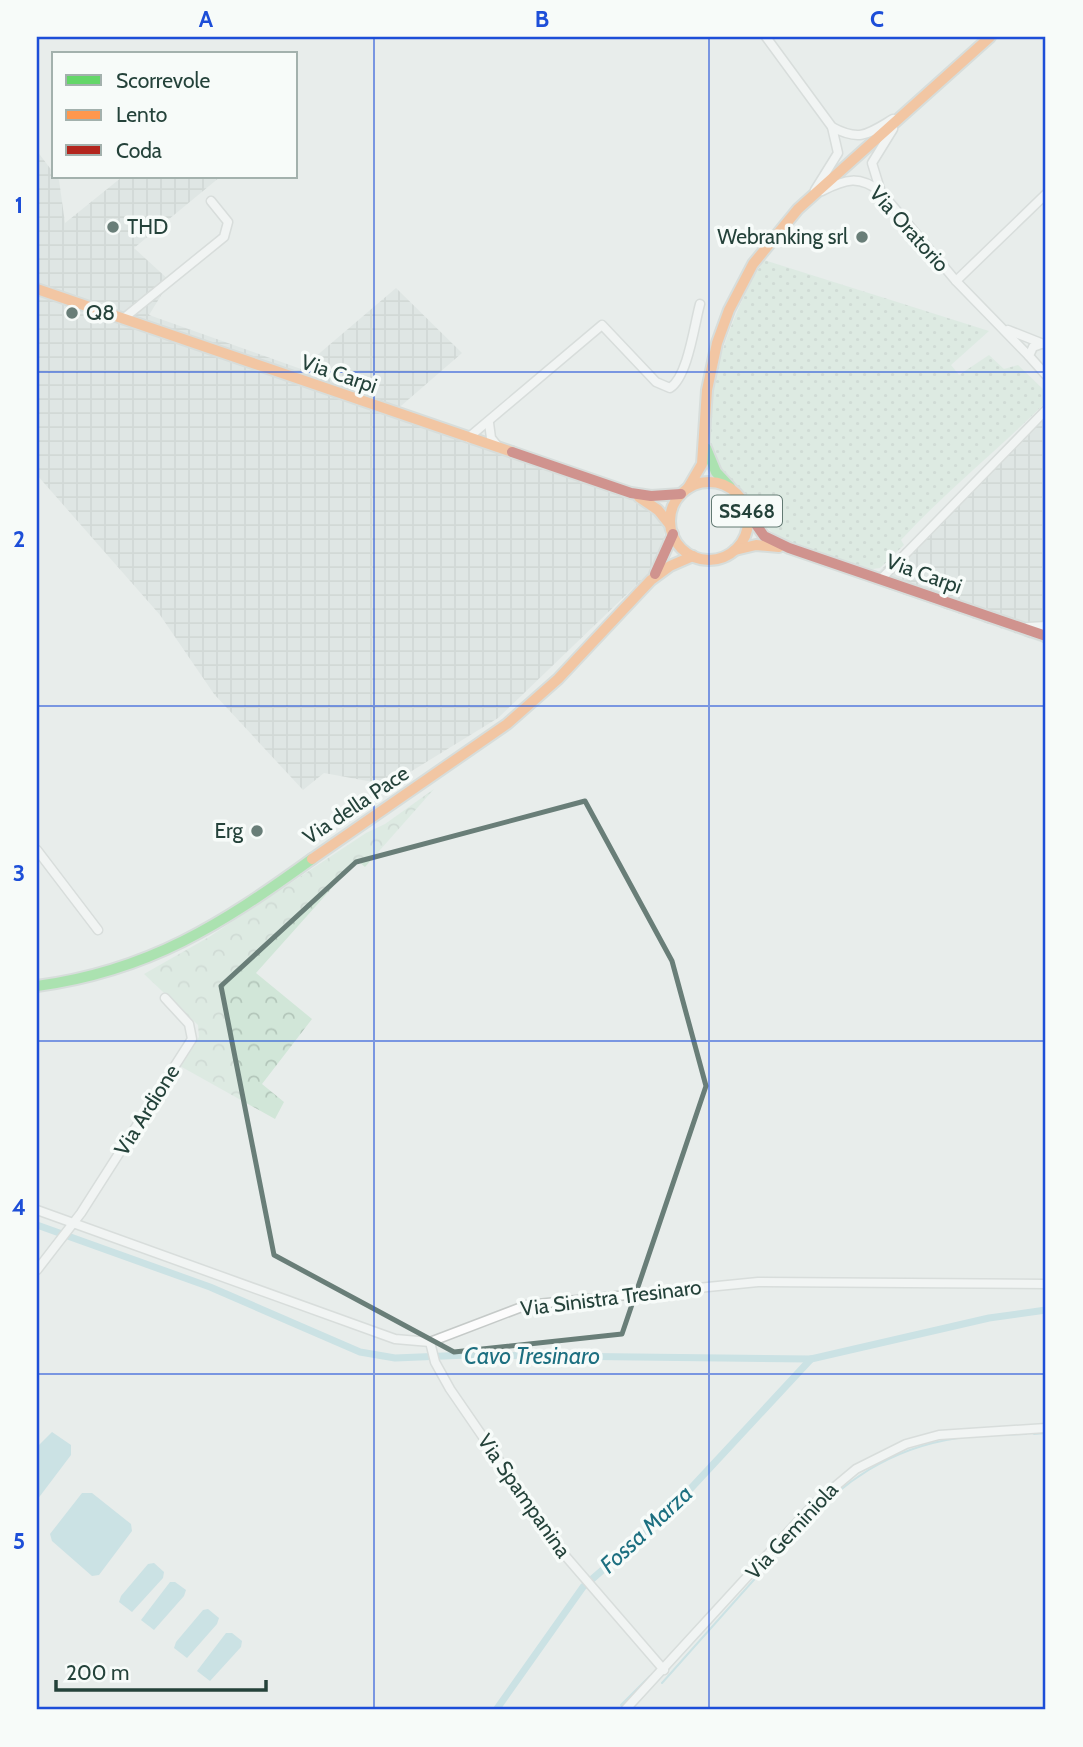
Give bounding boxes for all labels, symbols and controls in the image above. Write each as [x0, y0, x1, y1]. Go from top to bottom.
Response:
text: A [199, 5, 214, 33]
text: B [535, 5, 549, 33]
text: C [870, 5, 884, 33]
legend [52, 52, 298, 178]
text: Scorrevole [116, 68, 210, 93]
text: Lento [116, 102, 167, 127]
text: Coda [116, 138, 162, 163]
street label: Via Oratorio [864, 181, 954, 277]
text: 1 [15, 191, 23, 219]
place label: THD [127, 214, 168, 239]
marker: THD [105, 219, 121, 235]
place label: Webranking srl [717, 224, 848, 249]
marker: Webranking srl [854, 229, 870, 245]
place label: Q8 [86, 300, 115, 325]
marker: Q8 [64, 305, 80, 321]
street label: Via Carpi [298, 349, 380, 398]
road number: SS468 [712, 496, 782, 526]
text: 2 [13, 525, 25, 553]
street label: Via Carpi [883, 548, 965, 599]
street label: Via della Pace [298, 760, 414, 849]
place label: Erg [215, 818, 244, 843]
marker: Erg [249, 823, 265, 839]
text: 3 [13, 859, 25, 887]
street label: Via Ardione [109, 1059, 184, 1160]
text: 4 [12, 1193, 26, 1221]
street label: Via Sinistra Tresinaro [519, 1274, 703, 1321]
water label: Cavo Tresinaro [464, 1342, 600, 1370]
street label: Via Spampanina [473, 1429, 576, 1562]
street label: Via Geminiola [740, 1477, 843, 1584]
water label: Fossa Marza [594, 1479, 698, 1579]
text: 5 [13, 1527, 25, 1555]
scale bar [56, 1649, 266, 1693]
text: 200 m [66, 1660, 129, 1685]

